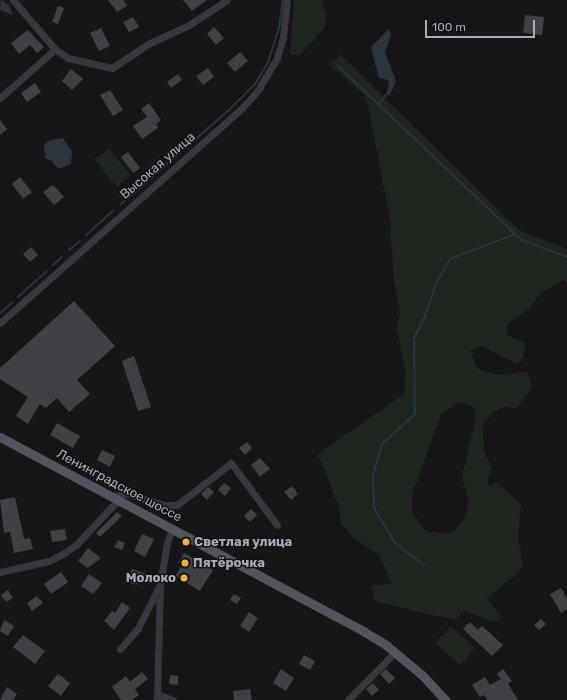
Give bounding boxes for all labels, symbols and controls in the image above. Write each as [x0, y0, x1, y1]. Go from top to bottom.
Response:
scale bar [427, 12, 537, 38]
text: 100 m [432, 20, 466, 34]
street label: Высокая улица [117, 129, 199, 203]
street label: Ленинградское шоссе [54, 446, 184, 526]
place label: Светлая улица [194, 534, 292, 550]
marker: Светлая улица [181, 537, 191, 547]
place label: Пятёрочка [193, 555, 265, 571]
marker: Пятёрочка [180, 558, 190, 568]
place label: Молоко [126, 570, 176, 586]
marker: Молоко [179, 573, 189, 583]

